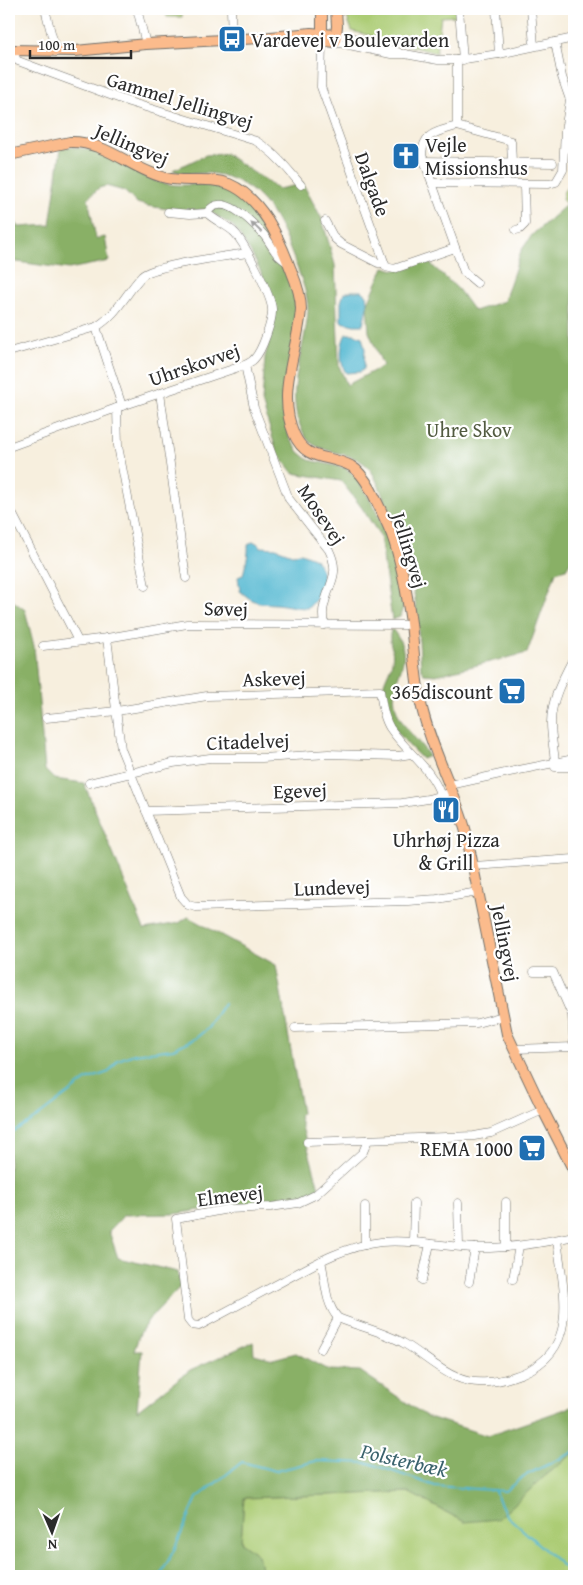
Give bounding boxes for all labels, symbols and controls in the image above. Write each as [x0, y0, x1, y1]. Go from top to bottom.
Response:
bus stop icon: Vardevej v Boulevarden [217, 24, 247, 54]
place label: Vardevej v Boulevarden [251, 25, 449, 54]
scale bar [30, 28, 131, 60]
text: 100 m [38, 34, 76, 55]
street label: Gammel Jellingvej [103, 64, 257, 136]
street label: Jellingvej [88, 114, 174, 173]
place label: Vejle Missionshus [425, 130, 528, 182]
church icon: Vejle Missionshus [391, 141, 421, 171]
street label: Dalgade [348, 148, 398, 220]
one-way arrow [250, 221, 262, 233]
street label: Uhrskovvej [145, 335, 243, 393]
park label: Uhre Skov [426, 415, 512, 444]
street label: Mosevej [291, 478, 353, 550]
street label: Jellingvej [384, 506, 435, 592]
street label: Søvej [204, 593, 248, 623]
street label: Askevej [242, 662, 306, 694]
supermarket icon: 365discount [497, 676, 527, 706]
place label: 365discount [392, 677, 493, 706]
street label: Citadelvej [206, 725, 290, 757]
street label: Egevej [273, 775, 327, 805]
restaurant icon: Uhrhøj Pizza & Grill [431, 795, 461, 825]
place label: Uhrhøj Pizza & Grill [392, 825, 500, 877]
street label: Lundevej [293, 871, 371, 903]
street label: Jellingvej [484, 899, 528, 984]
supermarket icon: REMA 1000 [517, 1133, 547, 1163]
place label: REMA 1000 [420, 1134, 513, 1163]
street label: Elmevej [196, 1177, 264, 1213]
water label: Polsterbæk [357, 1435, 451, 1485]
north arrow [28, 1508, 78, 1558]
text: N [47, 1535, 57, 1555]

